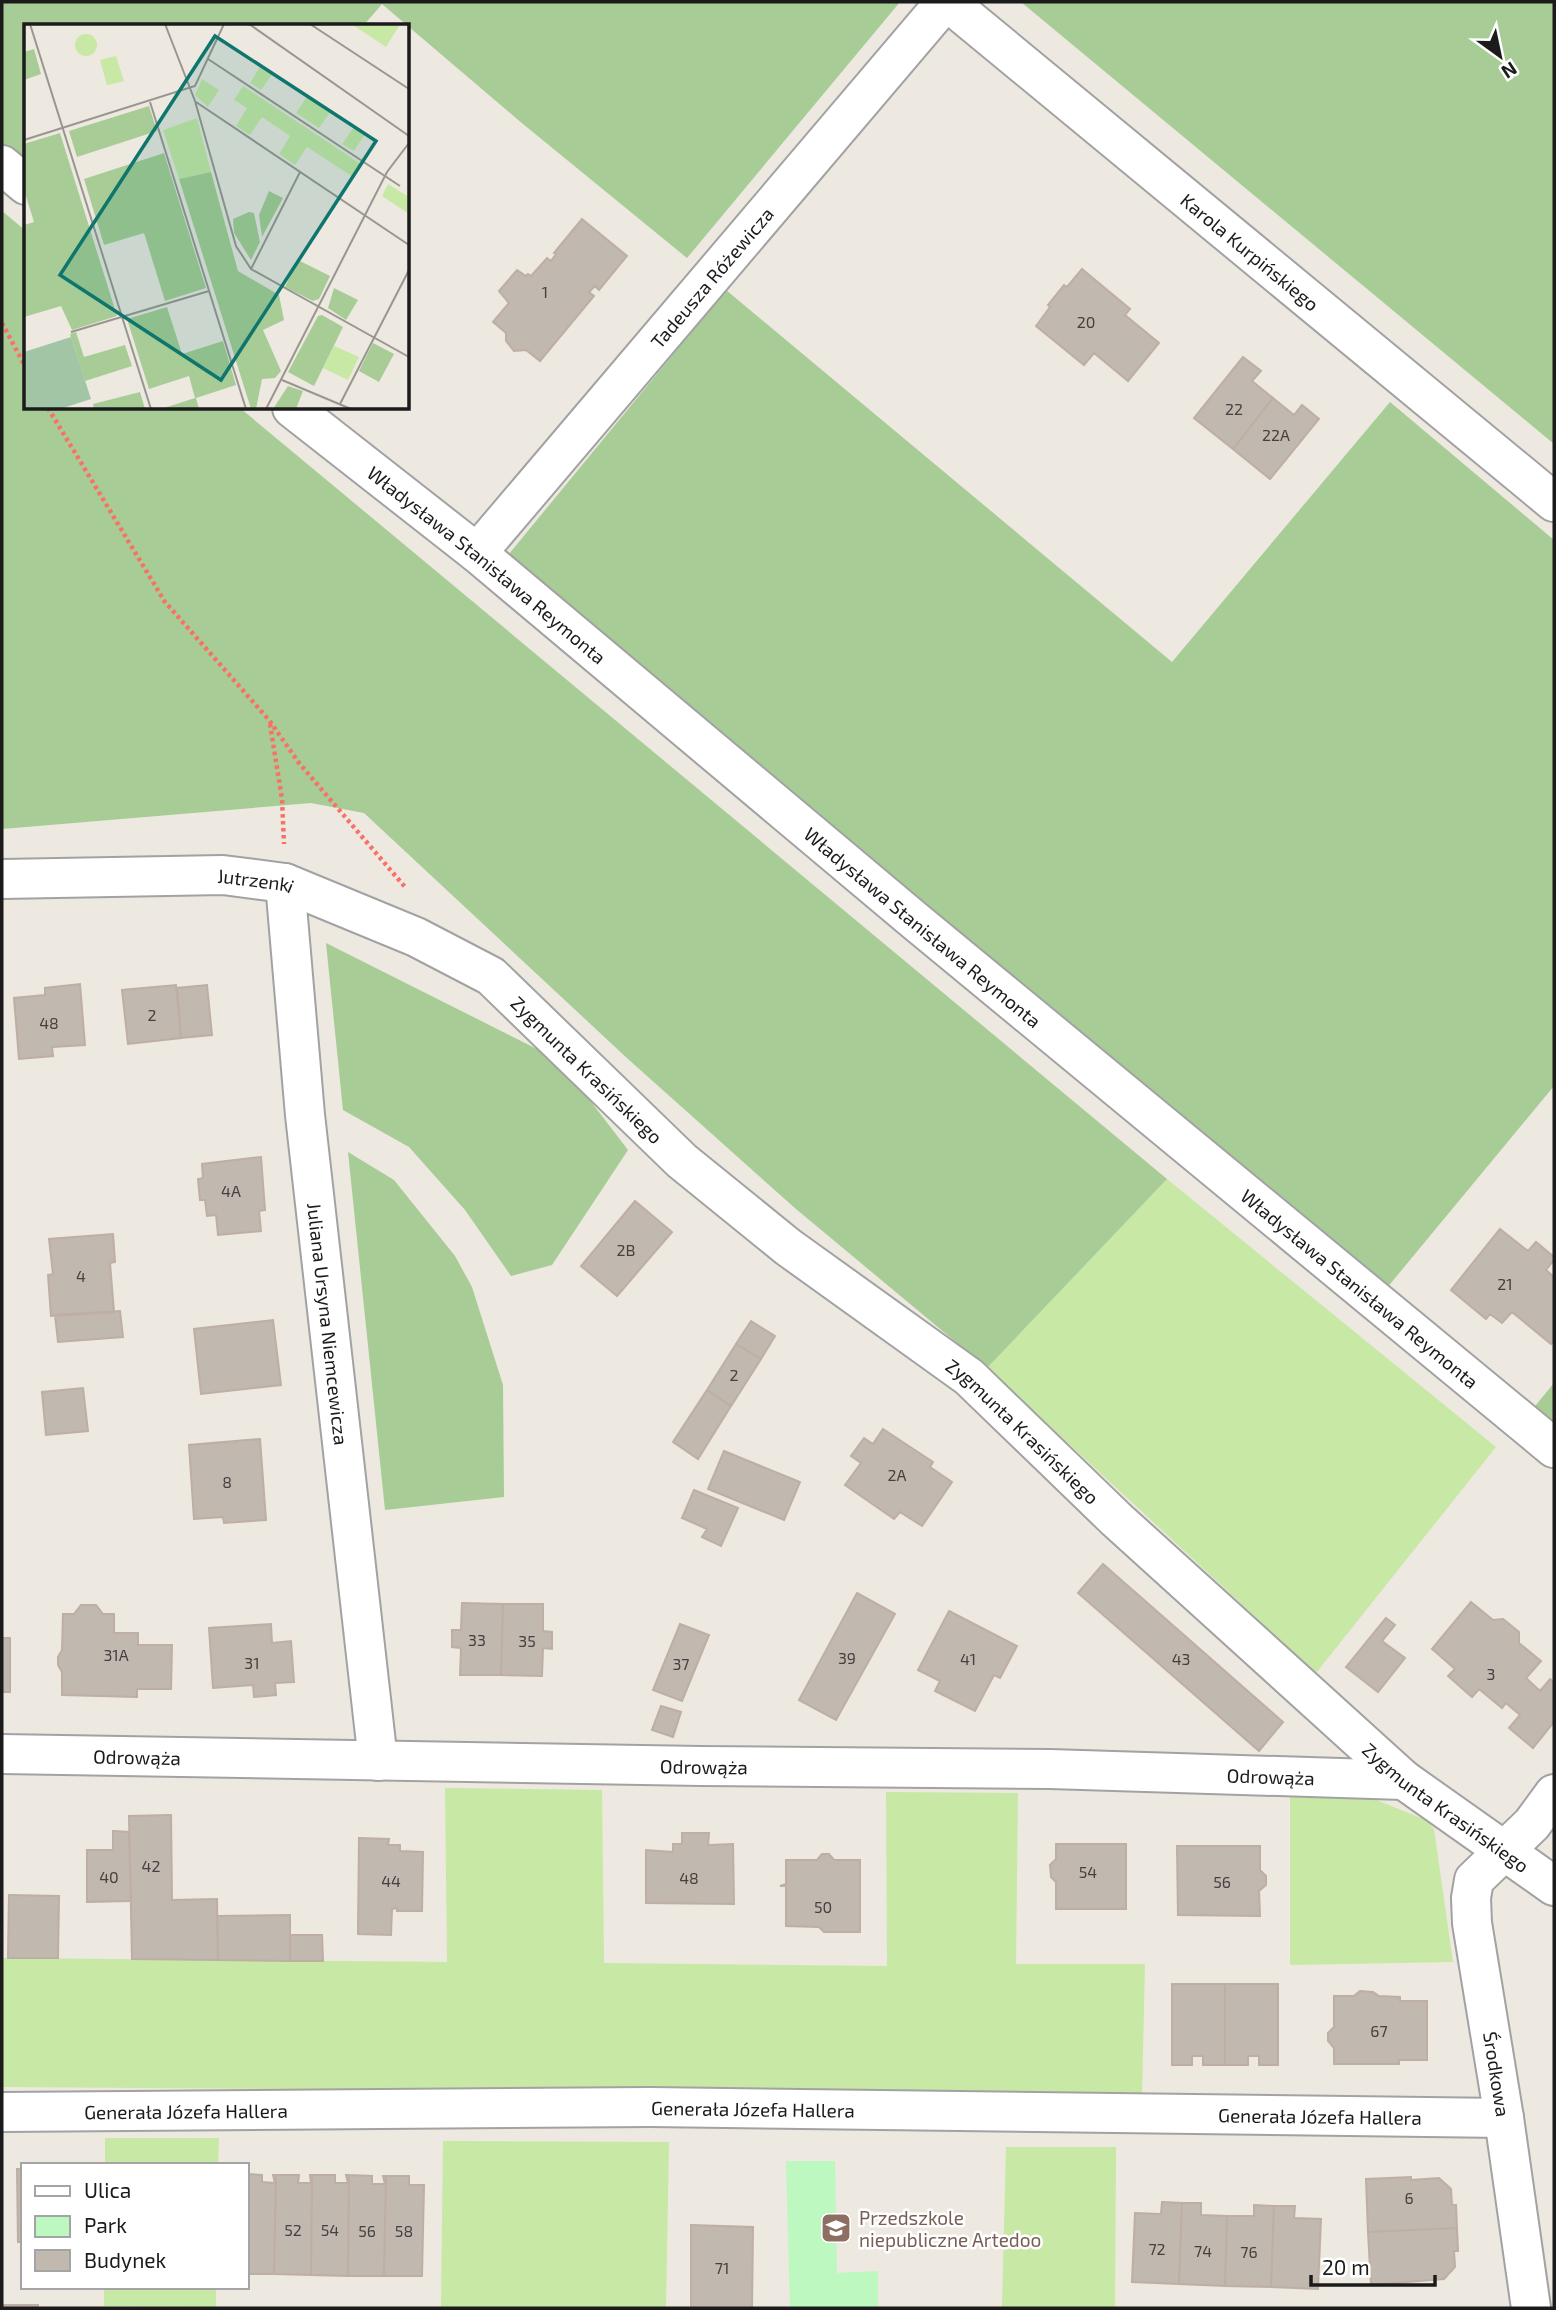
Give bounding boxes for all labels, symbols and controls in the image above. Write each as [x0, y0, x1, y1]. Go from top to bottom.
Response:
north arrow [1465, 21, 1535, 91]
inset map [24, 24, 410, 410]
text: N [1498, 57, 1522, 84]
street label: Karola Kurpińskiego [1177, 188, 1324, 315]
street label: Tadeusza Różewicza [645, 202, 778, 352]
house number: 1 [542, 282, 548, 301]
house number: 20 [1077, 312, 1095, 331]
house number: 22 [1225, 399, 1243, 418]
house number: 22A [1262, 425, 1290, 444]
street label: Władysława Stanisława Reymonta [363, 460, 611, 668]
street label: Władysława Stanisława Reymonta [800, 822, 1046, 1032]
street label: Jutrzenki [217, 863, 298, 897]
street label: Zygmunta Krasińskiego [507, 991, 668, 1148]
house number: 2 [148, 1005, 157, 1024]
house number: 48 [39, 1013, 59, 1032]
house number: 4A [221, 1181, 241, 1200]
street label: Władysława Stanisława Reymonta [1237, 1183, 1483, 1393]
street label: Juliana Ursyna Niemcewicza [303, 1201, 354, 1446]
house number: 2B [617, 1240, 635, 1259]
house number: 4 [76, 1266, 86, 1285]
house number: 21 [1497, 1274, 1513, 1293]
street label: Zygmunta Krasińskiego [942, 1353, 1104, 1508]
house number: 2 [730, 1365, 739, 1384]
house number: 2A [888, 1465, 907, 1484]
house number: 8 [222, 1472, 232, 1491]
house number: 33 [468, 1630, 486, 1649]
house number: 35 [518, 1631, 536, 1650]
house number: 31A [103, 1645, 129, 1664]
house number: 39 [838, 1648, 856, 1667]
house number: 41 [960, 1649, 976, 1668]
house number: 43 [1172, 1649, 1190, 1668]
house number: 31 [244, 1653, 260, 1672]
house number: 37 [672, 1654, 690, 1673]
house number: 3 [1487, 1664, 1495, 1683]
street label: Zygmunta Krasińskiego [1358, 1737, 1534, 1876]
street label: Odrowąża [93, 1744, 181, 1769]
street label: Odrowąża [660, 1754, 748, 1778]
street label: Odrowąża [1226, 1763, 1315, 1789]
house number: 42 [142, 1856, 160, 1875]
house number: 54 [1079, 1862, 1097, 1881]
house number: 40 [99, 1867, 119, 1886]
house number: 48 [679, 1868, 699, 1887]
house number: 44 [381, 1871, 401, 1890]
house number: 56 [1213, 1872, 1231, 1891]
house number: 50 [814, 1897, 832, 1916]
house number: 67 [1370, 2021, 1388, 2040]
street label: Środkowa [1479, 2030, 1515, 2118]
street label: Generała Józefa Hallera [651, 2096, 855, 2121]
street label: Generała Józefa Hallera [84, 2098, 288, 2123]
street label: Generała Józefa Hallera [1218, 2103, 1422, 2128]
legend [21, 2163, 248, 2289]
text: Ulica [84, 2177, 131, 2202]
house number: 6 [1404, 2188, 1414, 2207]
place label: Przedszkole niepubliczne Artedoo [859, 2206, 1041, 2251]
school or university icon: Przedszkole niepubliczne Artedoo [819, 2211, 853, 2245]
text: Park [84, 2212, 127, 2237]
house number: 52 [284, 2220, 302, 2239]
house number: 54 [321, 2220, 339, 2239]
house number: 56 [358, 2221, 376, 2240]
house number: 58 [395, 2221, 413, 2240]
house number: 72 [1148, 2239, 1166, 2258]
house number: 74 [1194, 2241, 1212, 2260]
house number: 76 [1240, 2242, 1258, 2261]
scale bar [1311, 2244, 1435, 2288]
text: Budynek [84, 2247, 167, 2272]
text: 20 m [1322, 2254, 1370, 2279]
house number: 71 [715, 2258, 729, 2277]

